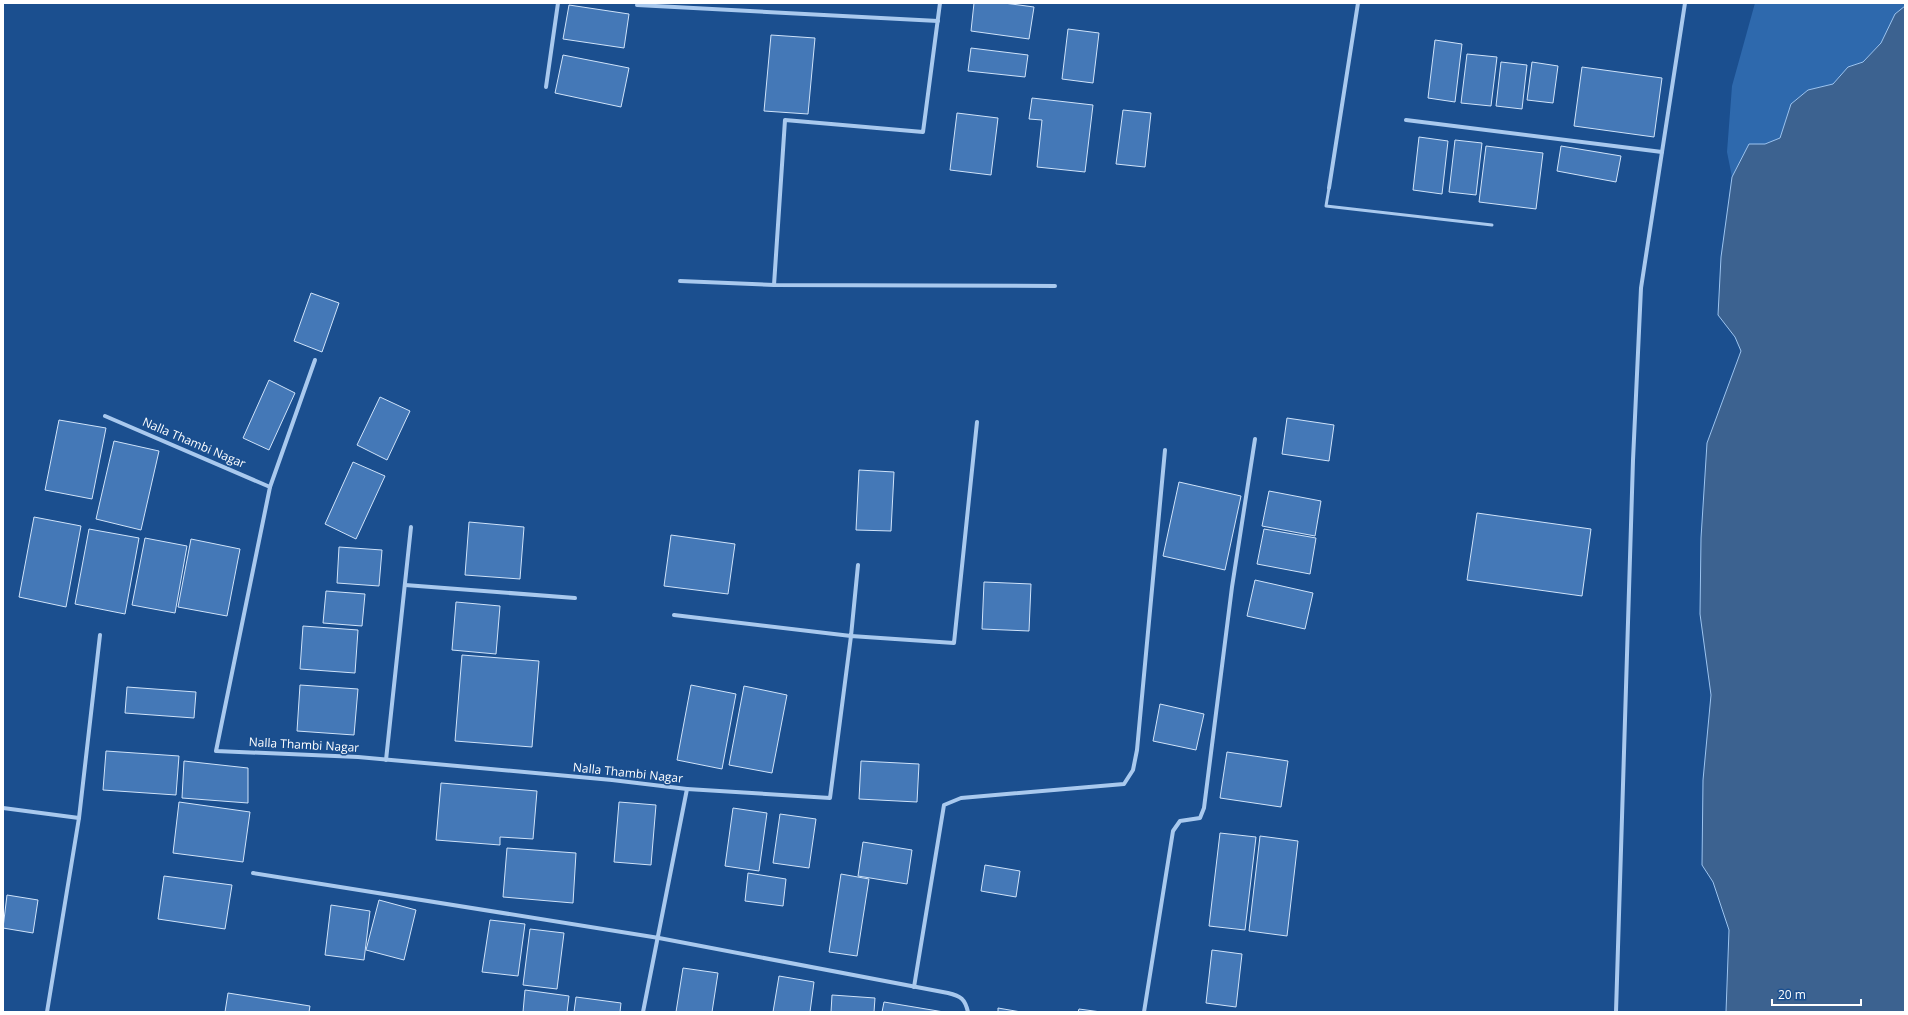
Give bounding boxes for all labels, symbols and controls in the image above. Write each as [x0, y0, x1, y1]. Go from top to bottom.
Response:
street label: Nalla Thambi Nagar [140, 413, 248, 472]
street label: Nalla Thambi Nagar [248, 733, 360, 756]
street label: Nalla Thambi Nagar [572, 758, 684, 787]
scale bar [1772, 981, 1861, 1007]
text: 20 m [1778, 986, 1806, 1003]

